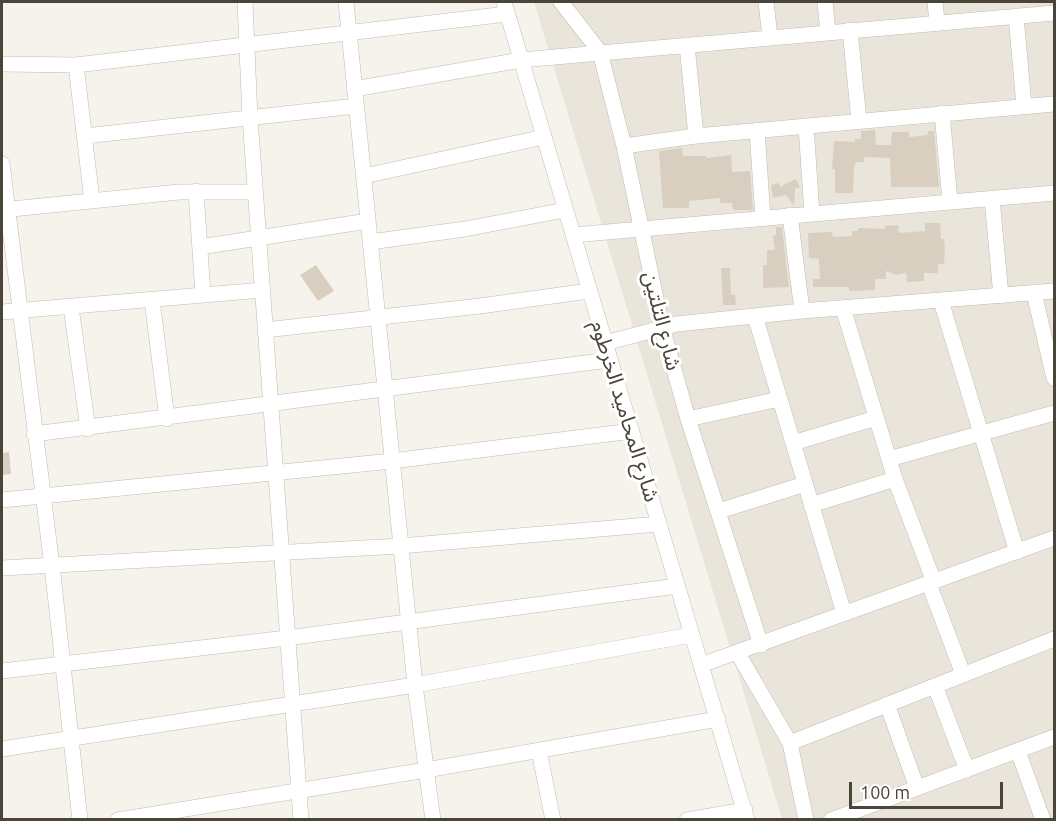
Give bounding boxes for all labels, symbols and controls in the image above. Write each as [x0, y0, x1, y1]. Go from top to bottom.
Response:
street label: شارع التلتين [638, 269, 686, 373]
street label: شارع المحاميد الخرطوم [585, 317, 665, 505]
scale bar [852, 770, 1006, 808]
text: 100 m [860, 782, 910, 802]

